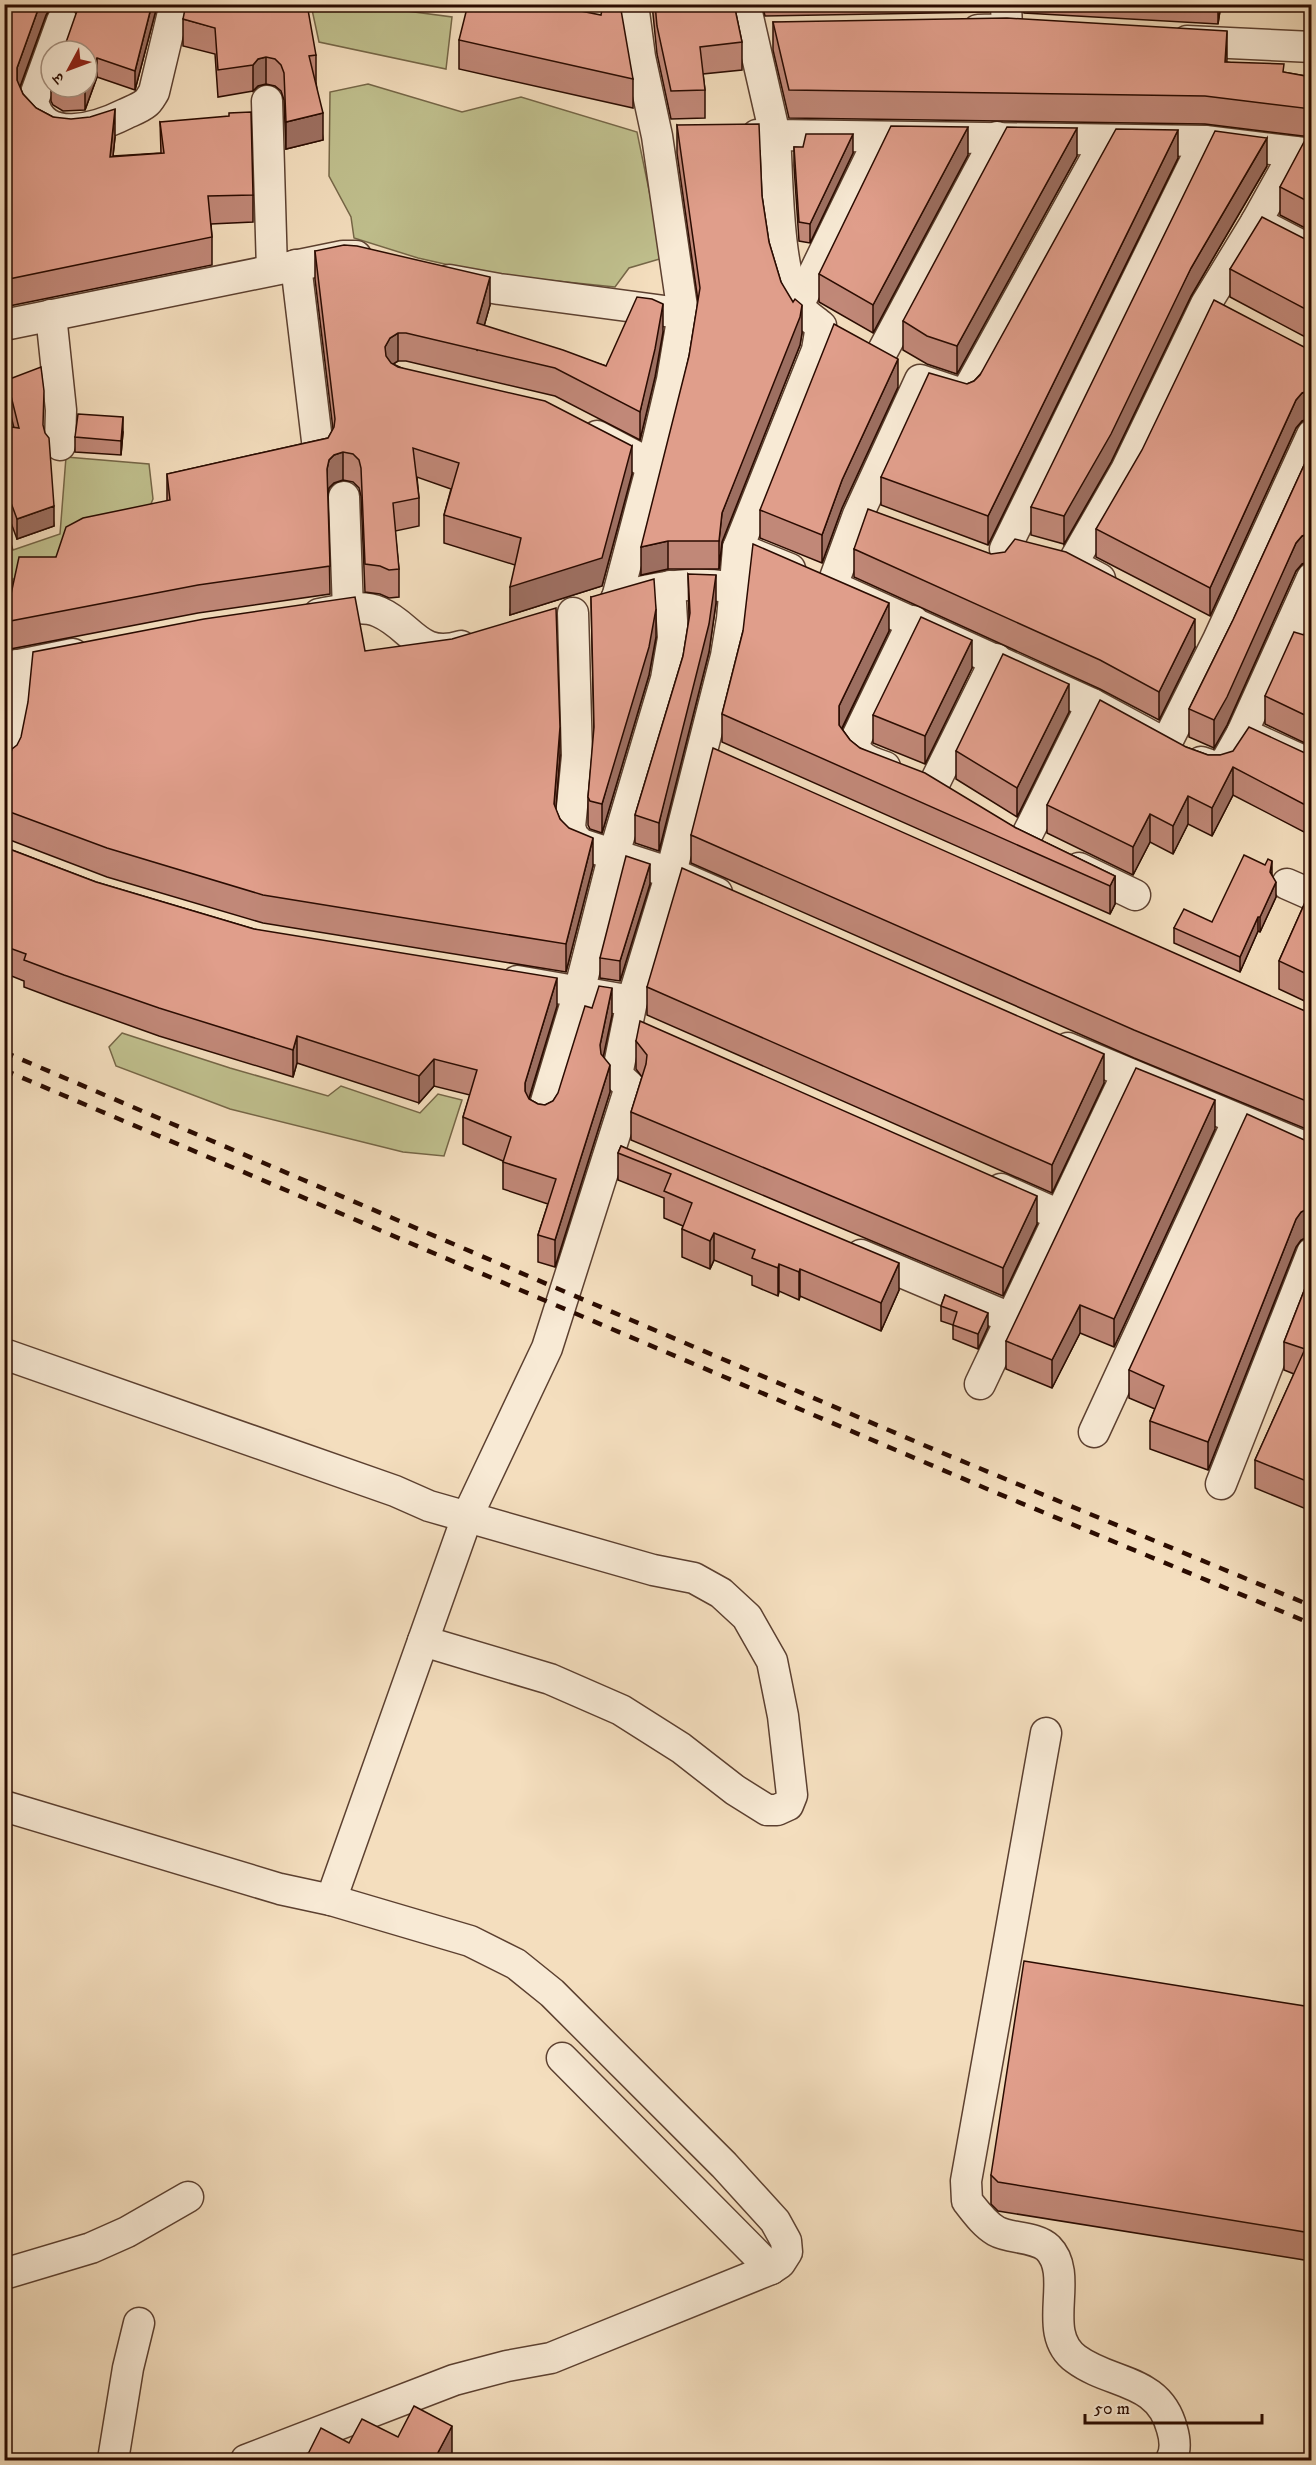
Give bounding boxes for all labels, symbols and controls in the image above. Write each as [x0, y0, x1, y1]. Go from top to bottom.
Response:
north arrow [39, 39, 99, 99]
text: उ [47, 67, 69, 89]
scale bar [1085, 2387, 1262, 2425]
text: 50 m [1094, 2398, 1130, 2420]

